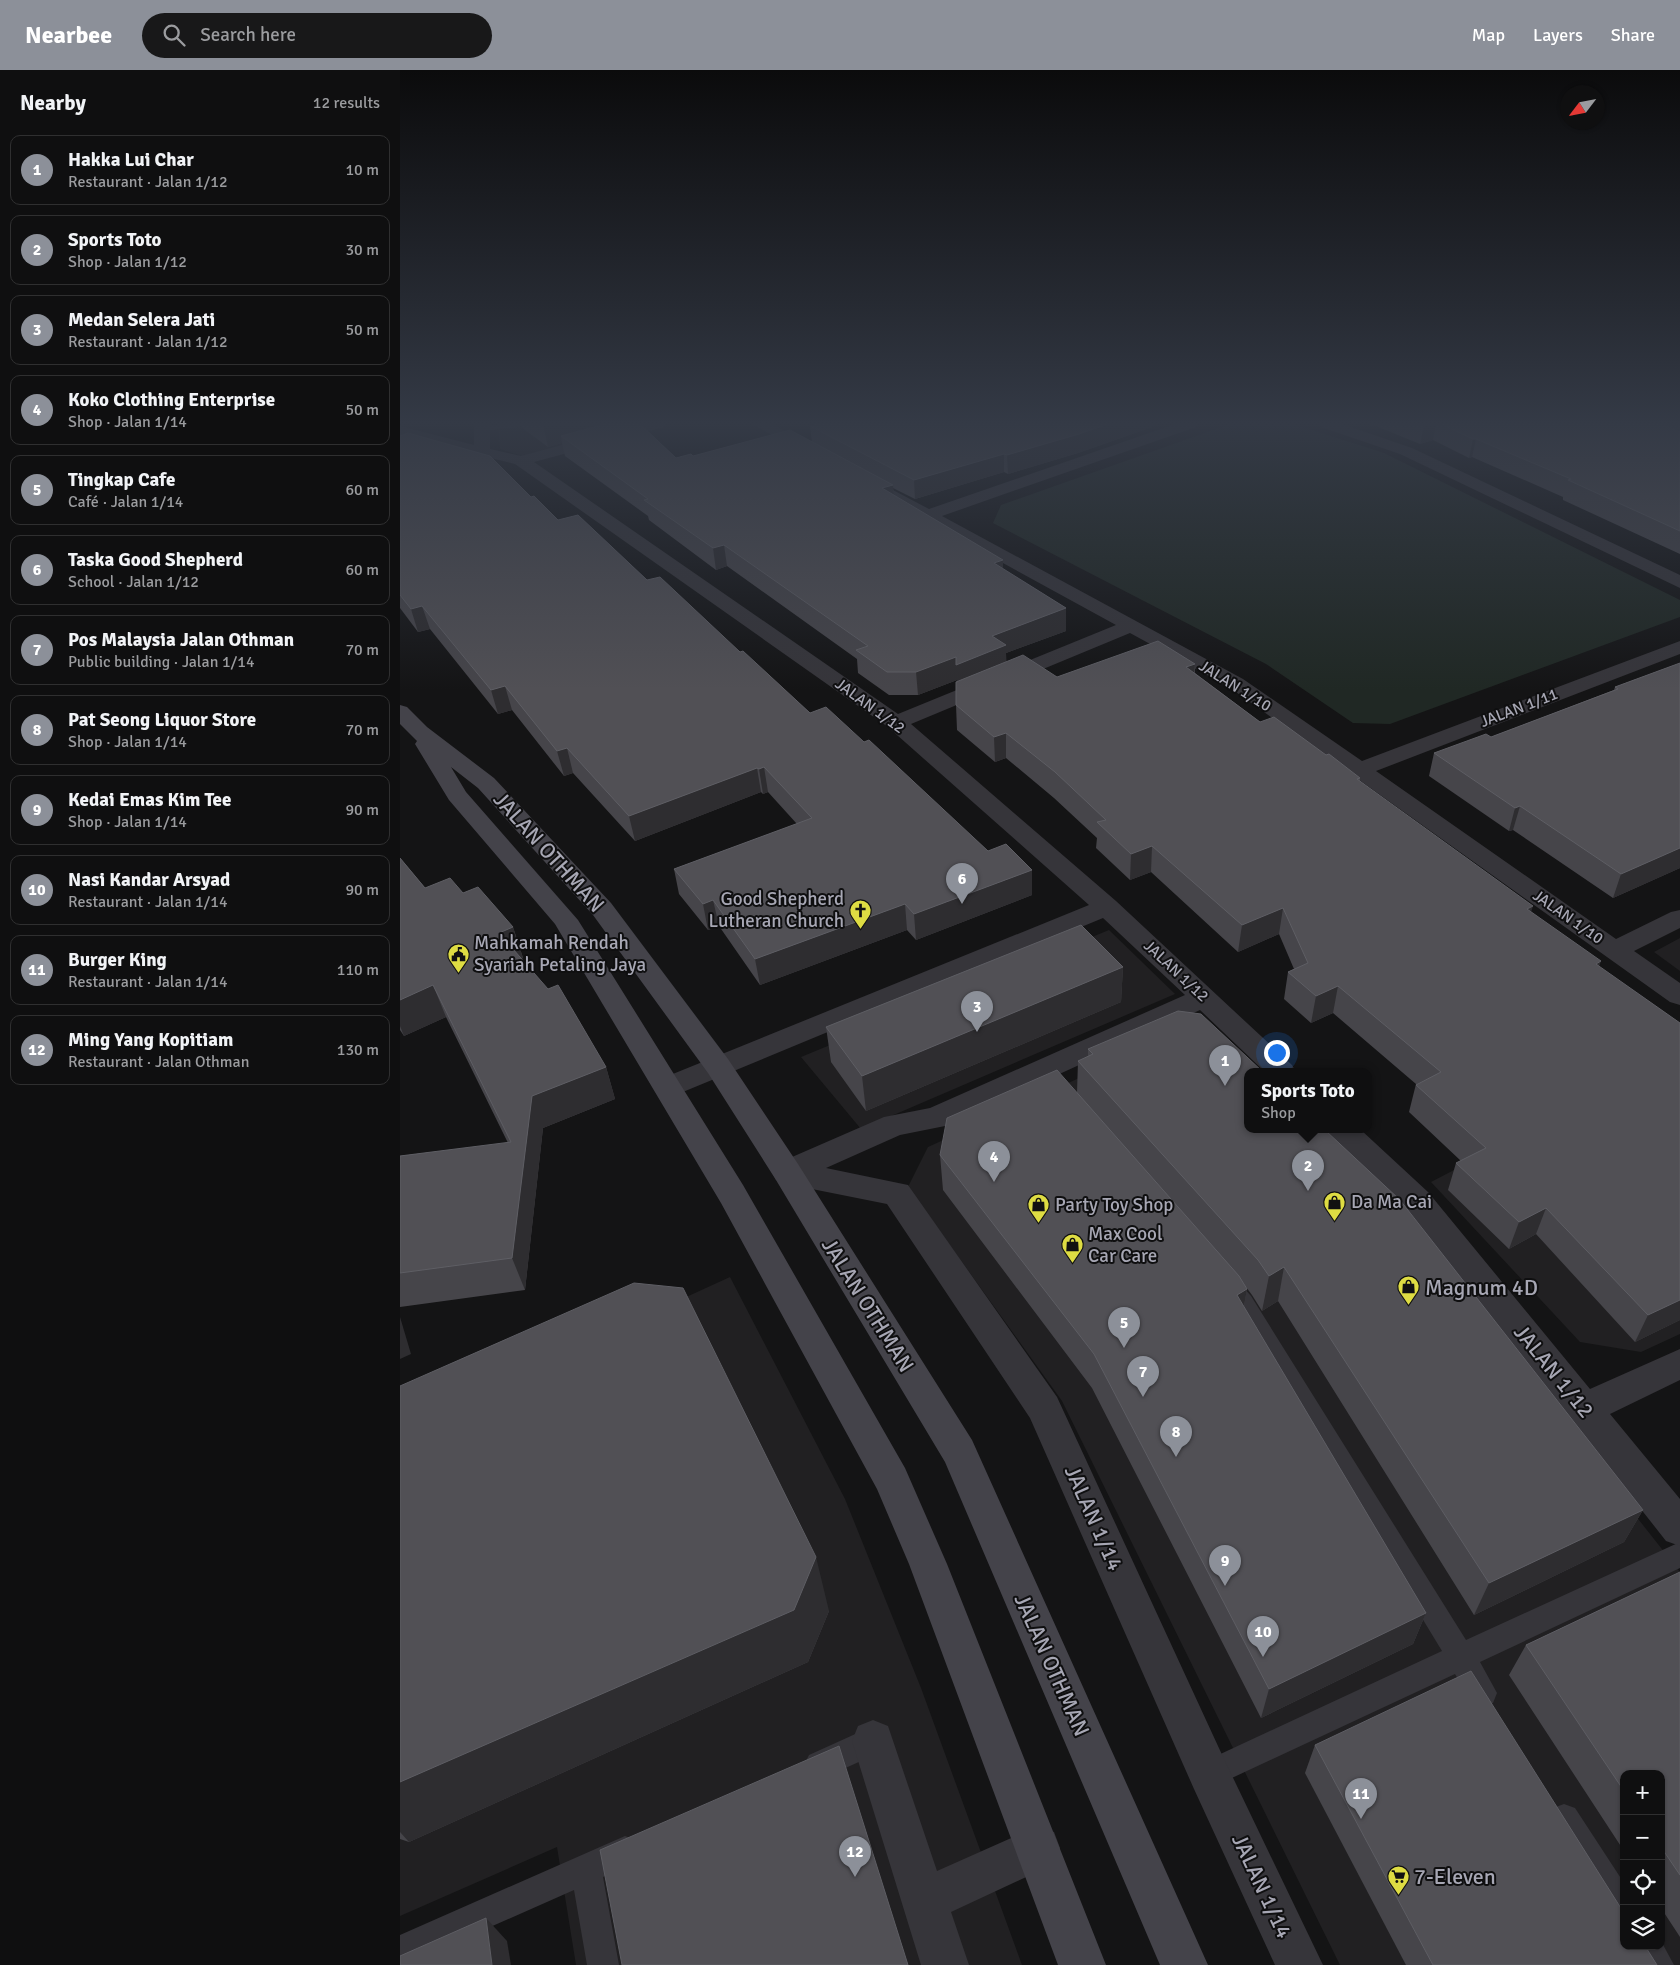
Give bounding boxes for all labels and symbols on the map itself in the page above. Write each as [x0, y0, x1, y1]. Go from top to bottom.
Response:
north arrow [1560, 85, 1605, 130]
street label: JALAN 1/10 [1195, 656, 1275, 716]
street label: JALAN 1/12 [831, 674, 909, 738]
street label: JALAN 1/11 [1477, 684, 1561, 732]
street label: JALAN OTHMAN [488, 786, 610, 918]
pin: 6 [946, 863, 978, 904]
street label: JALAN 1/10 [1529, 885, 1607, 949]
place label: Good Shepherd Lutheran Church [708, 887, 844, 933]
church icon: Good Shepherd Lutheran Church [848, 898, 872, 929]
place label: Mahkamah Rendah Syariah Petaling Jaya [474, 931, 646, 977]
street label: JALAN 1/12 [1139, 936, 1213, 1006]
public building icon: Mahkamah Rendah Syariah Petaling Jaya [446, 942, 470, 973]
pin: 3 [961, 991, 993, 1032]
your location [1264, 1040, 1290, 1066]
pin: 1 [1209, 1045, 1241, 1086]
pin: 4 [978, 1141, 1010, 1182]
pin: 2 [1292, 1150, 1324, 1191]
shop icon: Da Ma Cai [1323, 1190, 1347, 1221]
place label: Da Ma Cai [1351, 1190, 1432, 1214]
shop icon: Party Toy Shop [1027, 1193, 1051, 1224]
place label: Party Toy Shop [1055, 1193, 1173, 1217]
place label: Max Cool Car Care [1088, 1222, 1163, 1268]
street label: JALAN OTHMAN [816, 1233, 920, 1377]
shop icon: Max Cool Car Care [1060, 1233, 1084, 1264]
place label: Magnum 4D [1425, 1274, 1538, 1301]
shop icon: Magnum 4D [1397, 1275, 1421, 1306]
pin: 5 [1108, 1307, 1140, 1348]
street label: JALAN 1/12 [1508, 1319, 1600, 1423]
pin: 7 [1127, 1356, 1159, 1397]
pin: 8 [1160, 1416, 1192, 1457]
street label: JALAN 1/14 [1059, 1461, 1129, 1575]
pin: 9 [1209, 1545, 1241, 1586]
street label: JALAN OTHMAN [1009, 1590, 1095, 1740]
pin: 10 [1247, 1616, 1279, 1657]
pin: 11 [1345, 1778, 1377, 1819]
street label: JALAN 1/14 [1226, 1829, 1298, 1943]
pin: 12 [839, 1836, 871, 1877]
place label: 7-Eleven [1414, 1863, 1496, 1890]
supermarket icon: 7-Eleven [1386, 1864, 1410, 1895]

